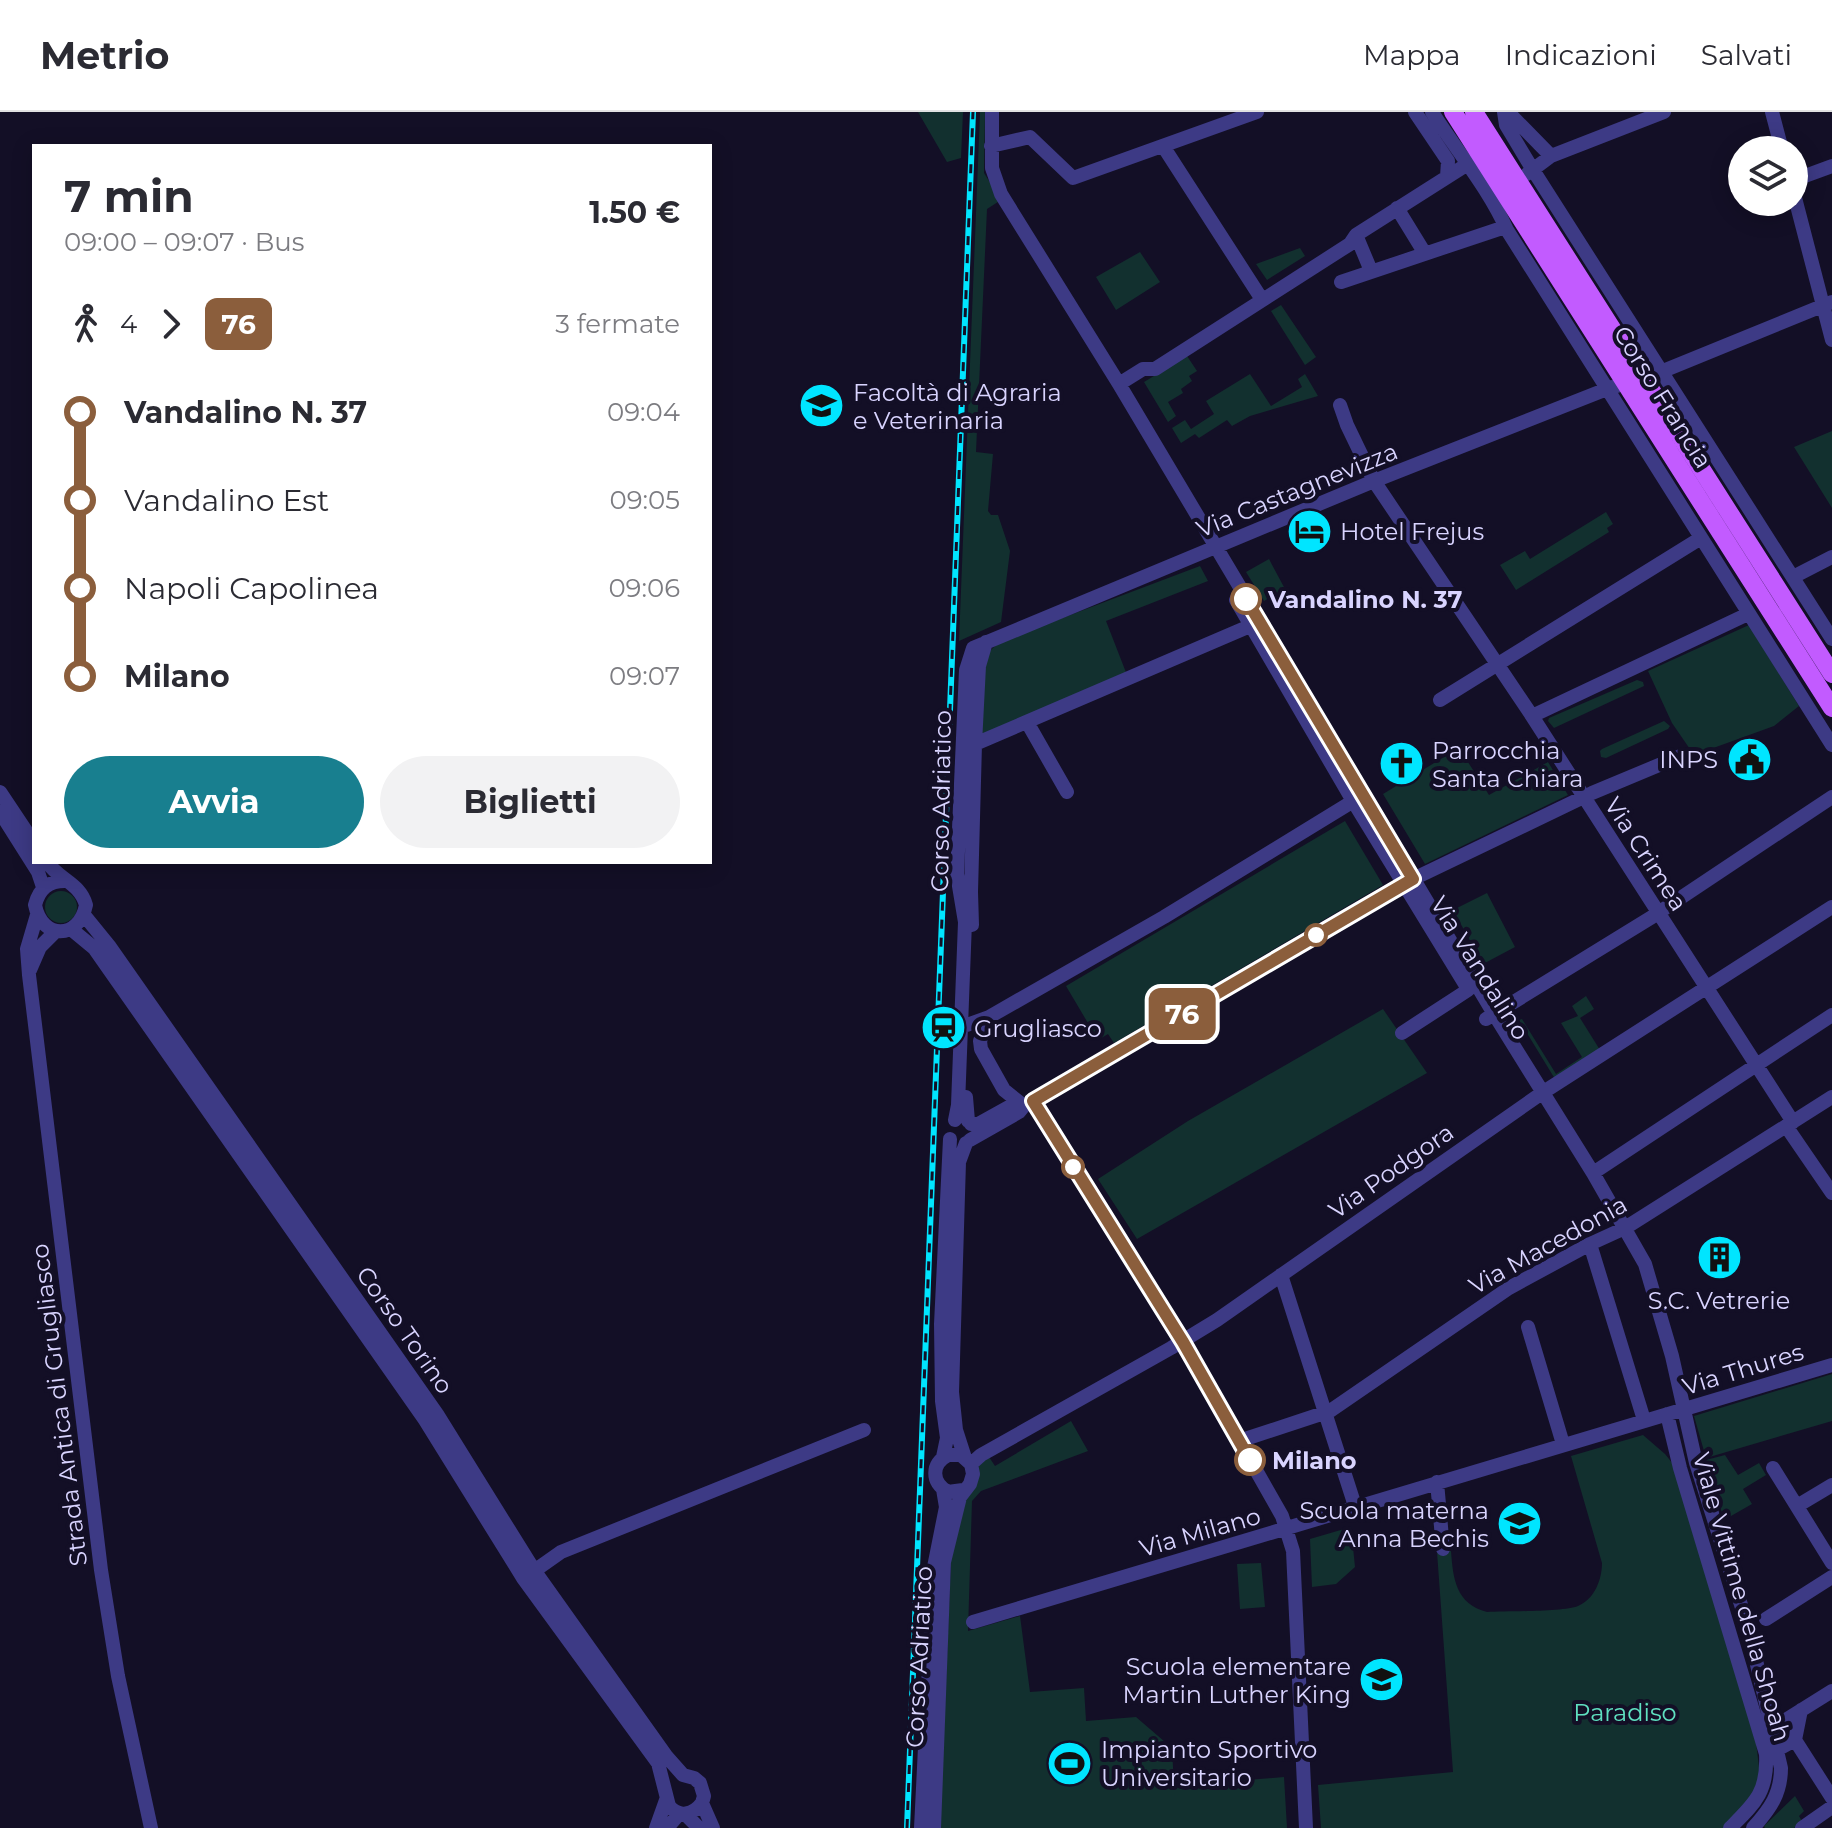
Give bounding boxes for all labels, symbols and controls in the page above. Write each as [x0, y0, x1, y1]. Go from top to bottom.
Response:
text: Metrio [40, 32, 169, 79]
text: Mappa [1363, 38, 1461, 72]
text: Indicazioni [1505, 38, 1657, 72]
text: Salvati [1701, 38, 1792, 72]
map controls [1728, 136, 1808, 216]
button: layers [1728, 136, 1808, 216]
text: 7 min [64, 169, 194, 223]
text: 1.50 € [589, 194, 680, 231]
text: 09:00 – 09:07 · Bus [64, 226, 304, 258]
icon: walk [64, 302, 108, 346]
icon: forward [149, 302, 193, 346]
text: 76 [221, 307, 256, 341]
text: 4 [120, 308, 137, 340]
text: 3 fermate [555, 308, 680, 340]
street label: Corso Francia [1608, 321, 1718, 473]
place label: Facoltà di Agraria e Veterinaria [853, 378, 1062, 435]
school or university icon: Facoltà di Agraria e Veterinaria [798, 382, 846, 430]
text: Vandalino N. 37 [124, 394, 367, 431]
text: 09:04 [607, 396, 680, 428]
street label: Via Castagnevizza [1192, 436, 1402, 544]
text: Vandalino Est [124, 482, 329, 519]
text: 09:05 [610, 484, 680, 516]
hotel icon: Hotel Frejus [1285, 507, 1333, 555]
place label: Hotel Frejus [1340, 517, 1484, 546]
text: Napoli Capolinea [124, 570, 379, 607]
text: 09:06 [608, 572, 680, 604]
marker: Vandalino N. 37 [1231, 584, 1261, 614]
place label: Vandalino N. 37 [1267, 585, 1463, 614]
text: Milano [124, 658, 230, 695]
text: 09:07 [609, 660, 680, 692]
street label: Corso Adriatico [925, 710, 957, 892]
public building icon: INPS [1725, 735, 1773, 783]
place label: Parrocchia Santa Chiara [1432, 736, 1584, 793]
church icon: Parrocchia Santa Chiara [1377, 740, 1425, 788]
place label: INPS [1659, 745, 1718, 774]
button: Avvia [64, 756, 364, 848]
button: Biglietti [380, 756, 680, 848]
street label: Via Crimea [1598, 792, 1694, 916]
street label: Via Vandalino [1424, 891, 1536, 1045]
unlabelled marker [1305, 924, 1327, 946]
line badge: 76 [1146, 988, 1218, 1040]
text: 76 [1165, 997, 1199, 1031]
station icon: Grugliasco [919, 1004, 967, 1052]
place label: Grugliasco [974, 1014, 1102, 1043]
street label: Via Podgora [1323, 1117, 1459, 1225]
unlabelled marker [1062, 1156, 1084, 1178]
street label: Via Macedonia [1464, 1190, 1632, 1300]
building icon: S.C. Vetrerie [1695, 1234, 1743, 1282]
street label: Strada Antica di Grugliasco [25, 1242, 93, 1568]
street label: Corso Torino [350, 1261, 460, 1399]
place label: S.C. Vetrerie [1648, 1286, 1790, 1315]
street label: Via Thures [1679, 1337, 1807, 1401]
marker: Milano [1235, 1445, 1265, 1475]
place label: Milano [1272, 1446, 1357, 1475]
street label: Viale Vittime della Shoah [1687, 1449, 1797, 1745]
place label: Scuola materna Anna Bechis [1299, 1496, 1489, 1553]
school or university icon: Scuola materna Anna Bechis [1496, 1500, 1544, 1548]
street label: Via Milano [1136, 1501, 1264, 1563]
street label: Corso Adriatico [900, 1565, 938, 1749]
place label: Scuola elementare Martin Luther King [1123, 1652, 1351, 1709]
school or university icon: Scuola elementare Martin Luther King [1358, 1656, 1406, 1704]
park label: Paradiso [1573, 1698, 1677, 1727]
place label: Impianto Sportivo Universitario [1101, 1735, 1317, 1792]
sports icon: Impianto Sportivo Universitario [1046, 1739, 1094, 1787]

